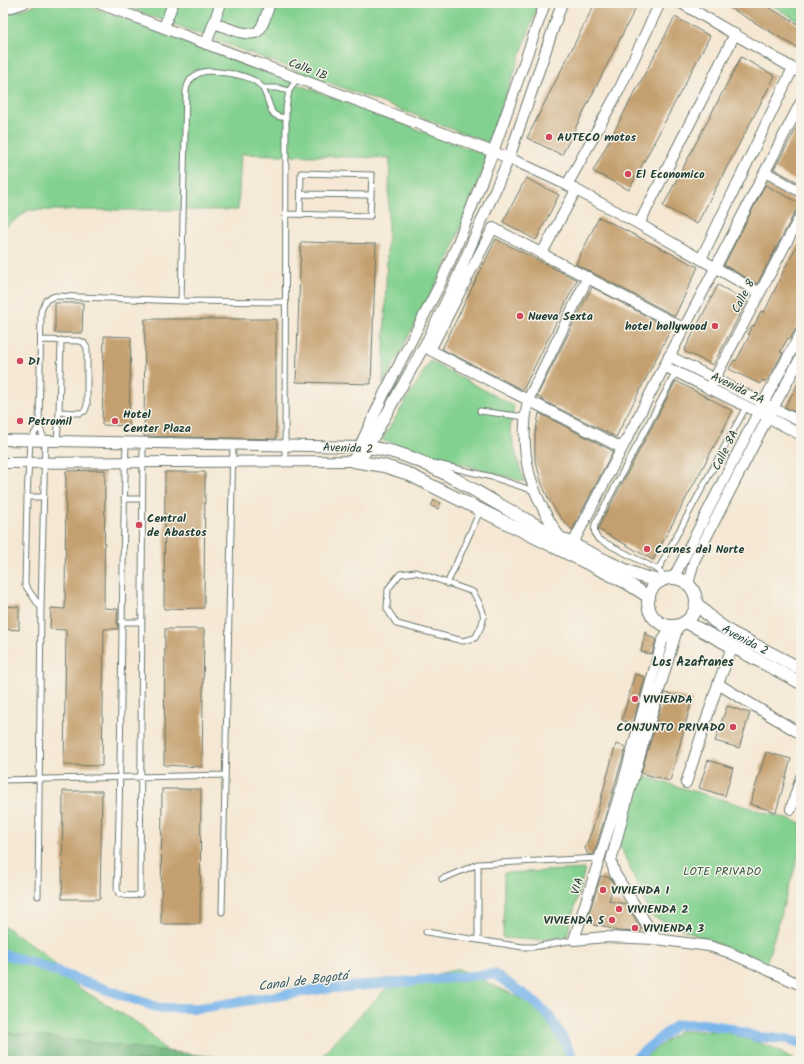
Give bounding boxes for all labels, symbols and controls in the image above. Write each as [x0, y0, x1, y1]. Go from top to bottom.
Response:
street label: Calle 1B [286, 53, 330, 86]
place label: AUTECO motos [557, 128, 636, 147]
marker: AUTECO motos [544, 132, 554, 142]
place label: El Economico [636, 165, 705, 184]
marker: El Economico [623, 169, 633, 179]
street label: Calle 8 [727, 275, 761, 317]
place label: Nueva Sexta [528, 307, 593, 326]
marker: Nueva Sexta [515, 311, 525, 321]
place label: hotel hollywood [625, 317, 708, 336]
marker: hotel hollywood [710, 321, 720, 331]
place label: D1 [28, 352, 40, 371]
marker: D1 [15, 356, 25, 366]
street label: Avenida 2A [708, 367, 768, 410]
place label: Hotel Center Plaza [123, 405, 191, 438]
place label: Petromil [28, 412, 73, 431]
marker: Petromil [15, 416, 25, 426]
marker: Hotel Center Plaza [110, 416, 120, 426]
street label: Calle 8A [707, 427, 744, 474]
street label: Avenida 2 [322, 438, 374, 459]
place label: Central de Abastos [147, 509, 207, 542]
marker: Central de Abastos [134, 520, 144, 530]
place label: Carnes del Norte [655, 540, 745, 559]
marker: Carnes del Norte [642, 544, 652, 554]
street label: Avenida 2 [718, 620, 772, 660]
district label: Los Azafranes [652, 652, 734, 673]
place label: VIVIENDA [643, 690, 693, 709]
marker: VIVIENDA [630, 694, 640, 704]
place label: CONJUNTO PRIVADO [617, 718, 726, 737]
marker: CONJUNTO PRIVADO [728, 722, 738, 732]
park label: LOTE PRIVADO [683, 862, 762, 881]
street label: VIA [566, 875, 589, 897]
place label: VIVIENDA 1 [611, 881, 670, 900]
marker: VIVIENDA 1 [598, 885, 608, 895]
place label: VIVIENDA 2 [627, 900, 689, 919]
marker: VIVIENDA 2 [614, 904, 624, 914]
place label: VIVIENDA 5 [543, 911, 605, 930]
marker: VIVIENDA 5 [607, 915, 617, 925]
place label: VIVIENDA 3 [643, 919, 705, 938]
marker: VIVIENDA 3 [630, 923, 640, 933]
water label: Canal de Bogotá [257, 965, 353, 997]

